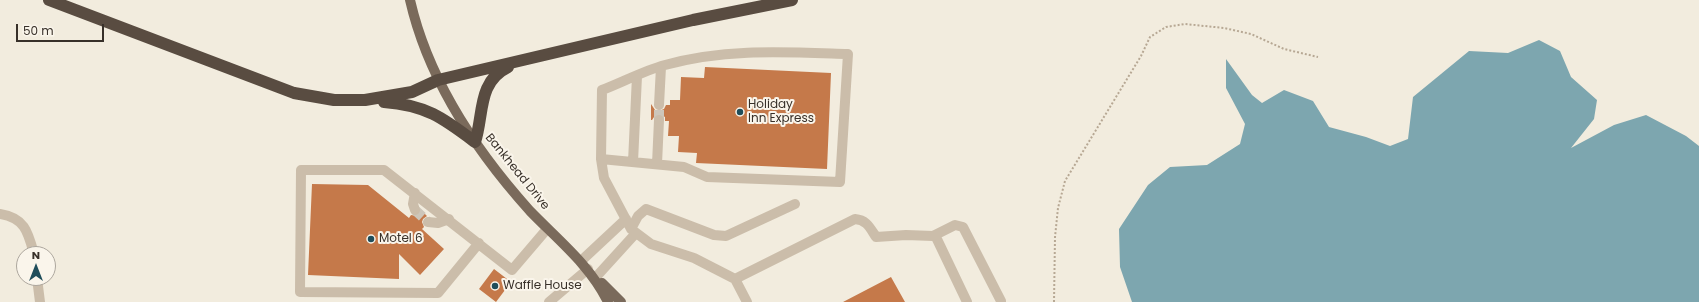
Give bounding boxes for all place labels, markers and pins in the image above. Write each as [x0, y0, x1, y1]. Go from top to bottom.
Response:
place label: Holiday Inn Express [748, 98, 814, 126]
marker: Holiday Inn Express [735, 107, 745, 117]
place label: Motel 6 [379, 232, 423, 246]
marker: Motel 6 [366, 234, 376, 244]
place label: Waffle House [503, 279, 582, 293]
marker: Waffle House [490, 281, 500, 291]

